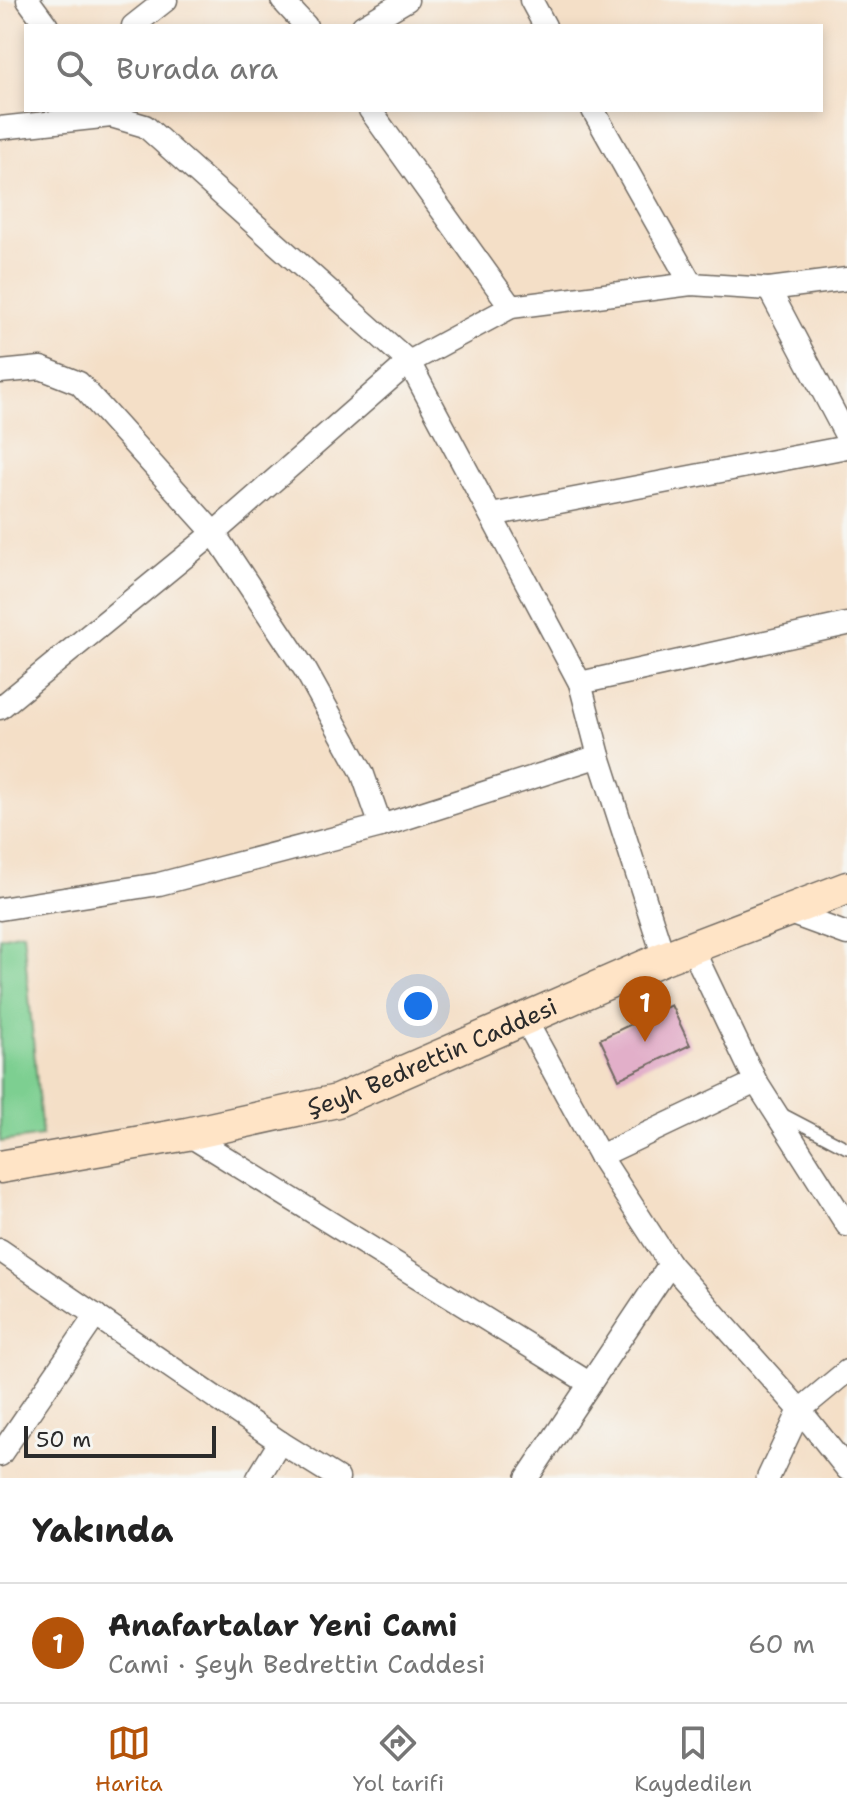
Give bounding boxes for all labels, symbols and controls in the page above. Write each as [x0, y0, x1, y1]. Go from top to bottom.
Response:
search box [24, 24, 823, 112]
icon: search [52, 46, 96, 90]
text: Burada ara [116, 48, 278, 89]
pin: 1 [619, 976, 671, 1042]
your location [398, 986, 438, 1026]
street label: Şeyh Bedrettin Caddesi [304, 991, 562, 1123]
scale bar [24, 1422, 216, 1458]
text: 50 m [36, 1425, 91, 1454]
text: Yakında [32, 1507, 174, 1553]
text: Anafartalar Yeni Cami [108, 1605, 457, 1646]
text: 1 [52, 1626, 64, 1661]
text: 60 m [748, 1626, 815, 1661]
text: Cami · Şeyh Bedrettin Caddesi [108, 1646, 486, 1681]
tab: Harita [95, 1721, 163, 1798]
tab: Yol tarifi [353, 1721, 444, 1798]
tab: Kaydedilen [634, 1721, 752, 1798]

